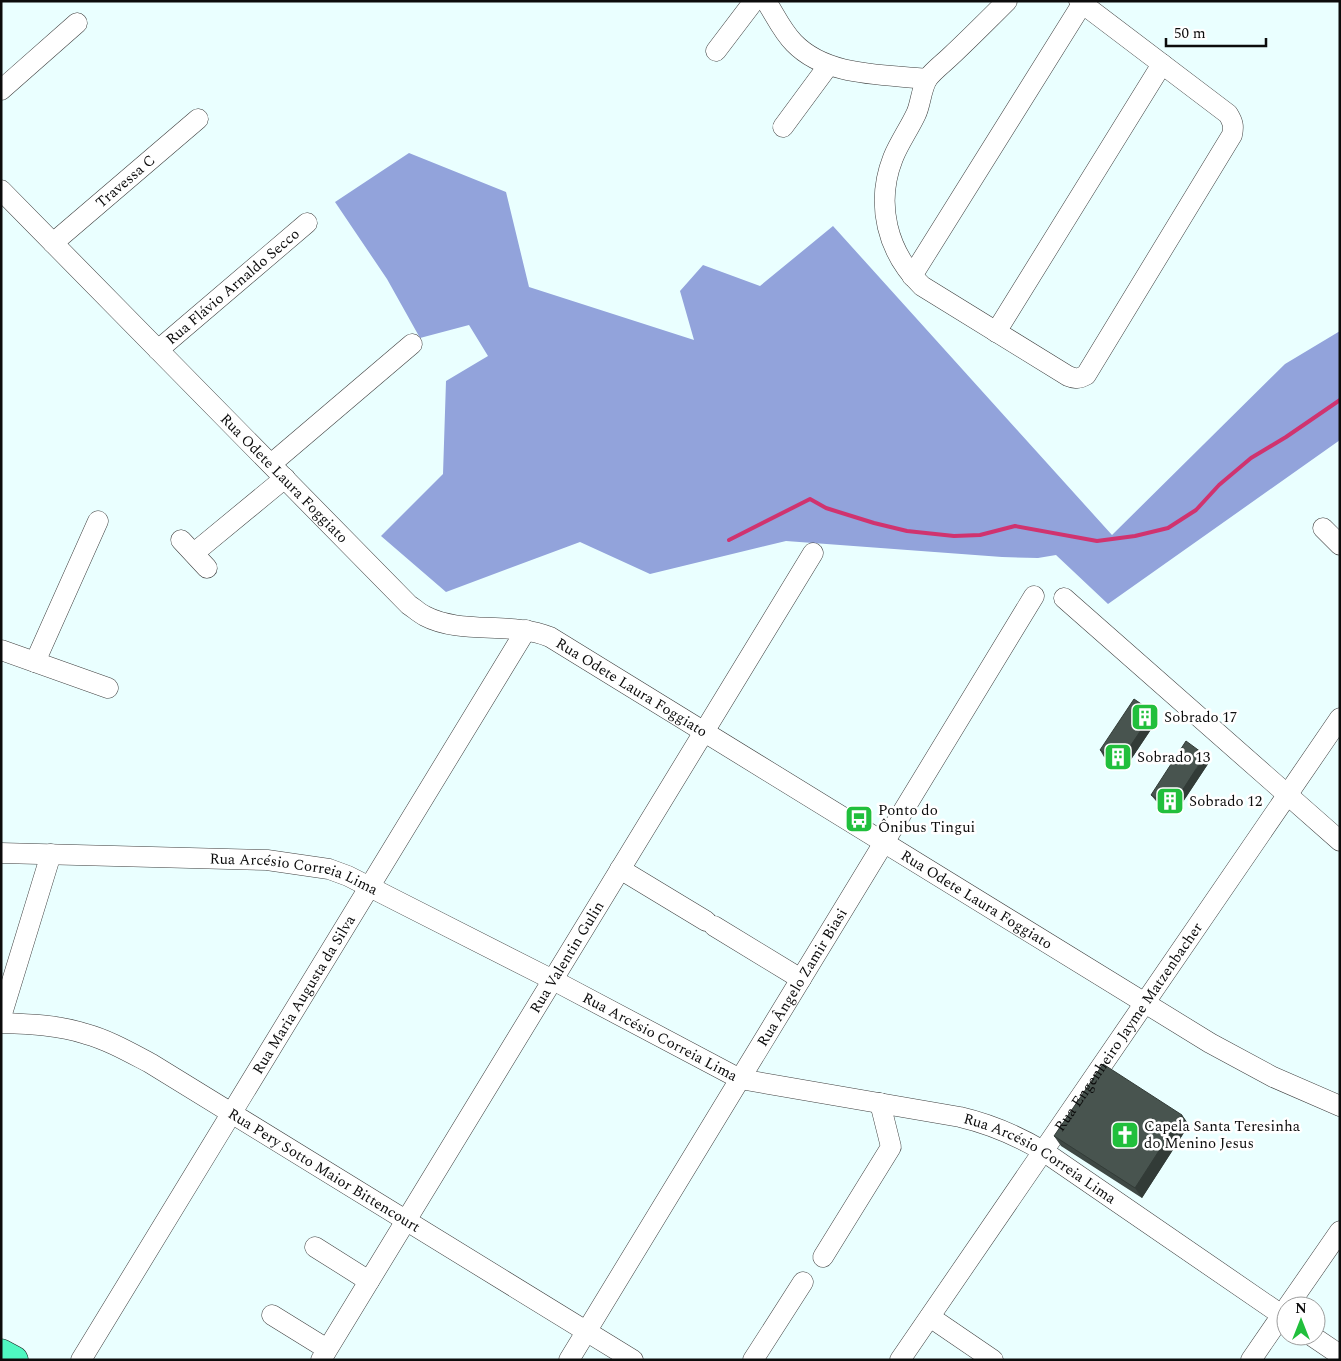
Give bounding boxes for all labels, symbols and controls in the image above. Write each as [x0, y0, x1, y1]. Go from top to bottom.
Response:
scale bar [1166, 15, 1266, 47]
text: 50 m [1174, 22, 1206, 45]
street label: Travessa C [91, 149, 161, 214]
street label: Rua Flávio Arnaldo Secco [161, 223, 305, 351]
street label: Rua Odete Laura Foggiato [215, 408, 353, 549]
street label: Rua Odete Laura Foggiato [551, 632, 712, 743]
building icon: Sobrado 17 [1130, 702, 1160, 732]
place label: Sobrado 17 [1164, 706, 1237, 729]
building icon: Sobrado 13 [1103, 742, 1133, 772]
place label: Sobrado 13 [1137, 746, 1211, 769]
building icon: Sobrado 12 [1155, 786, 1185, 816]
place label: Sobrado 12 [1189, 790, 1262, 813]
place label: Ponto do Ônibus Tingui [878, 799, 975, 839]
bus stop icon: Ponto do Ônibus Tingui [844, 804, 874, 834]
street label: Rua Odete Laura Foggiato [896, 844, 1057, 955]
street label: Rua Arcésio Correia Lima [209, 847, 382, 902]
street label: Rua Valentin Gulin [524, 896, 610, 1018]
street label: Rua Ângelo Zamir Biasi [751, 904, 853, 1051]
street label: Rua Maria Augusta da Silva [247, 910, 362, 1079]
street label: Rua Engenheiro Jayme Matzenbacher [1049, 918, 1209, 1136]
street label: Rua Arcésio Correia Lima [578, 987, 742, 1088]
street label: Rua Pery Sotto Maior Bittencourt [223, 1103, 425, 1239]
street label: Rua Arcésio Correia Lima [961, 1107, 1121, 1210]
place label: Capela Santa Teresinha do Menino Jesus [1144, 1115, 1301, 1155]
church icon: Capela Santa Teresinha do Menino Jesus [1110, 1120, 1140, 1150]
north arrow [1276, 1296, 1326, 1346]
text: N [1295, 1298, 1307, 1319]

